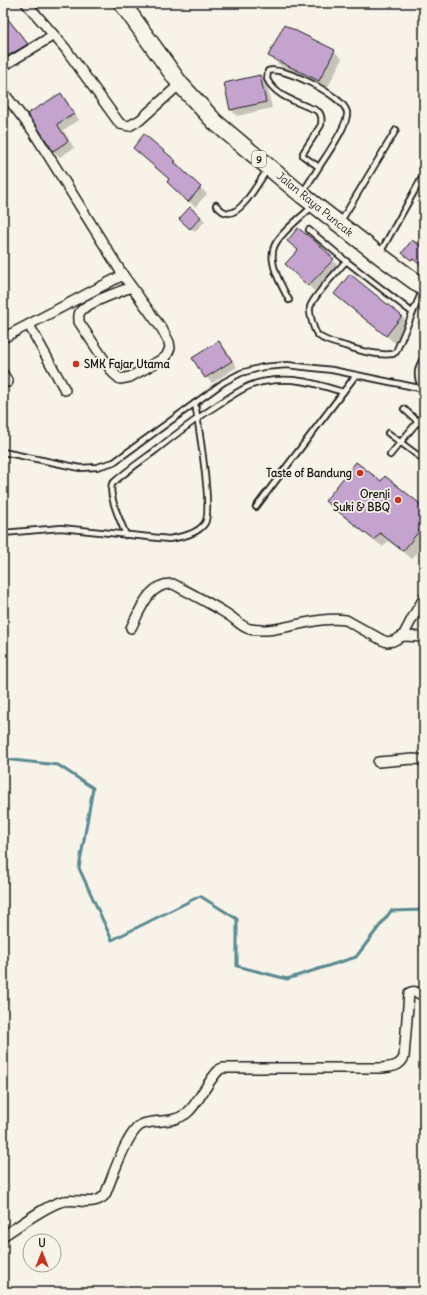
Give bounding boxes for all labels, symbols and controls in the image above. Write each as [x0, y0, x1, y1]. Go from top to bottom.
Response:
road number: 9 [252, 151, 266, 167]
street label: Jalan Raya Puncak [274, 169, 357, 239]
place label: SMK Fajar Utama [84, 357, 170, 371]
marker: SMK Fajar Utama [71, 359, 81, 369]
place label: Taste of Bandung [266, 466, 352, 481]
marker: Taste of Bandung [355, 468, 365, 478]
place label: Orenji Suki & BBQ [333, 487, 390, 514]
marker: Orenji Suki & BBQ [393, 495, 403, 505]
north arrow [22, 1233, 62, 1273]
text: U [38, 1236, 46, 1250]

